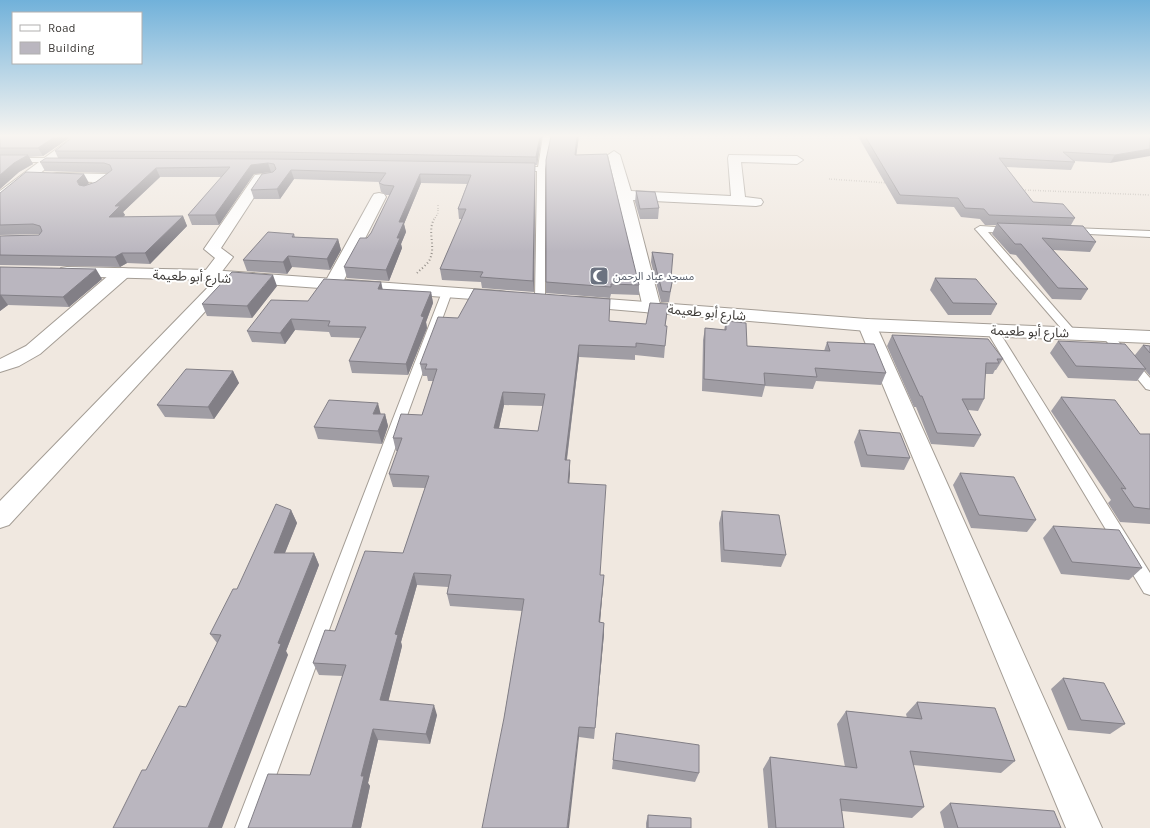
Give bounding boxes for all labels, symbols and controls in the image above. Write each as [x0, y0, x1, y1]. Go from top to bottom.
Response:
legend [12, 12, 142, 64]
text: Road [48, 21, 76, 35]
text: Building [48, 41, 95, 55]
mosque icon: مسجد عباد الرحمن [588, 265, 610, 287]
street label: شارع أبو طعيمة [152, 266, 232, 289]
place label: مسجد عباد الرحمن [613, 270, 694, 283]
street label: شارع أبو طعيمة [667, 301, 747, 326]
street label: شارع أبو طعيمة [990, 322, 1069, 343]

